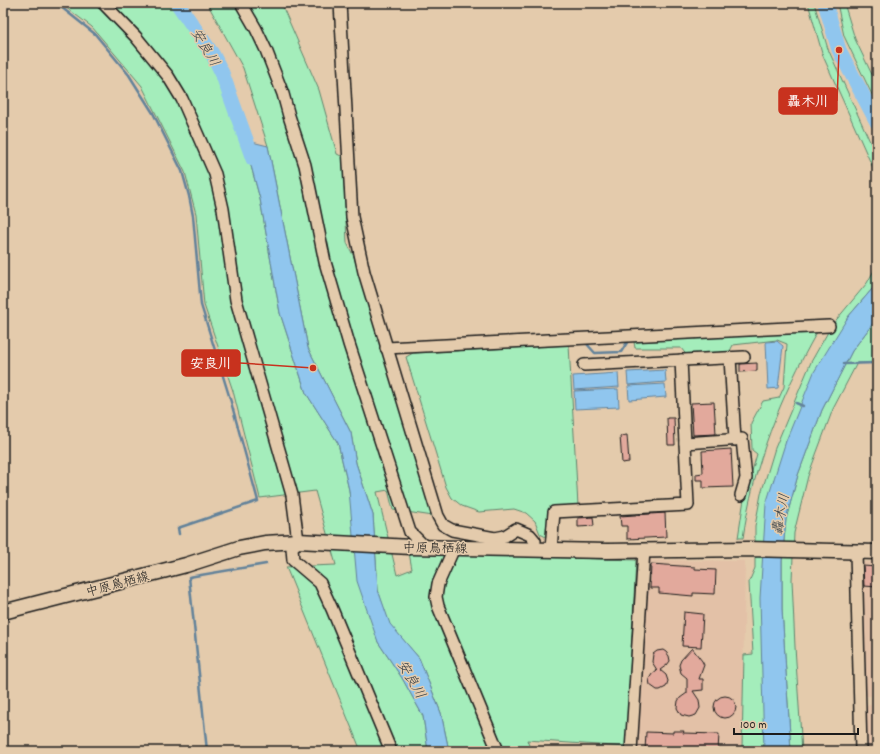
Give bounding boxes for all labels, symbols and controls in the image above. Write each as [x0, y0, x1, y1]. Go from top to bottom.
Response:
water label: 安良川 [185, 25, 224, 71]
callout: 轟木川 [779, 88, 837, 114]
text: 轟木川 [787, 93, 829, 113]
callout: 安良川 [182, 350, 240, 376]
text: 安良川 [190, 355, 232, 375]
water label: 轟木川 [768, 492, 795, 537]
street label: 中原鳥栖線 [402, 539, 469, 560]
street label: 中原鳥栖線 [84, 568, 152, 603]
water label: 安良川 [391, 657, 429, 703]
scale bar [734, 710, 858, 736]
text: 100 m [740, 717, 767, 734]

